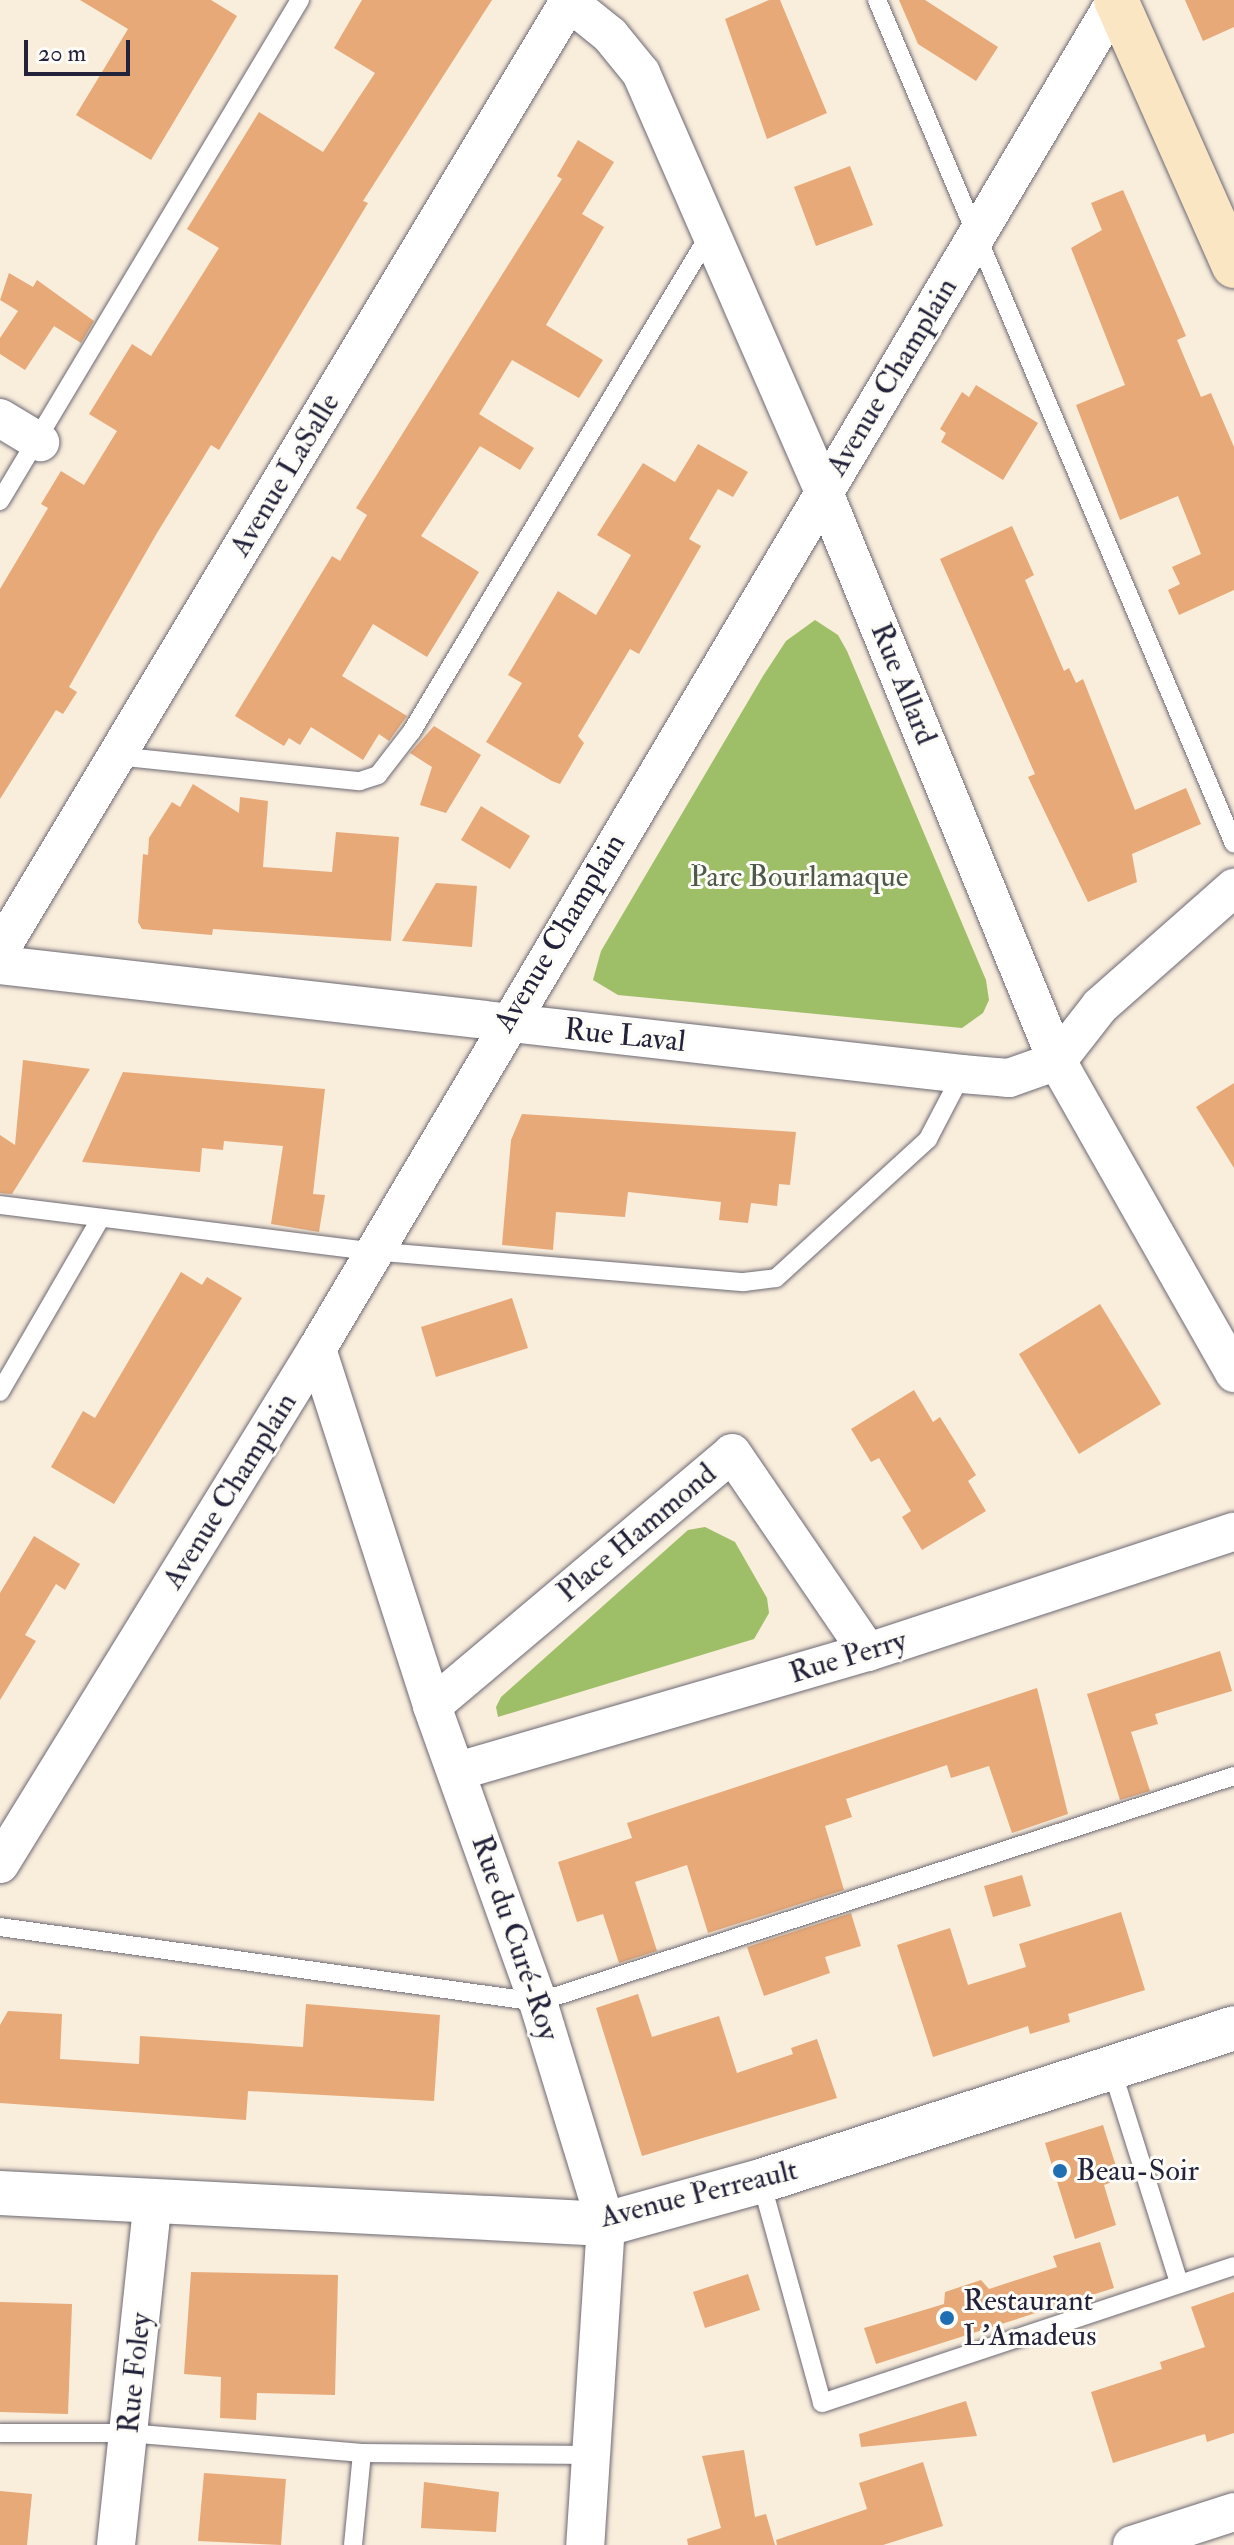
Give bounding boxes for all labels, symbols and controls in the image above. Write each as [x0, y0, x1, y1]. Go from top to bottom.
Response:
scale bar [28, 24, 134, 74]
text: 20 m [38, 38, 86, 69]
street label: Avenue Champlain [819, 271, 965, 483]
street label: Avenue LaSalle [222, 387, 348, 563]
street label: Rue Allard [862, 618, 944, 750]
street label: Avenue Champlain [487, 827, 633, 1039]
park label: Parc Bourlamaque [690, 859, 908, 895]
street label: Rue Laval [562, 1012, 688, 1060]
street label: Avenue Champlain [155, 1386, 305, 1596]
street label: Place Hammond [550, 1456, 724, 1610]
street label: Rue Perry [785, 1622, 911, 1692]
street label: Rue du Curé-Roy [463, 1831, 567, 2045]
street label: Avenue Perreault [596, 2152, 802, 2236]
place label: Beau-Soir [1076, 2153, 1199, 2189]
marker: Beau-Soir [1051, 2162, 1069, 2180]
place label: Restaurant L'Amadeus [963, 2283, 1096, 2354]
marker: Restaurant L'Amadeus [938, 2309, 956, 2327]
street label: Rue Foley [111, 2311, 159, 2435]

